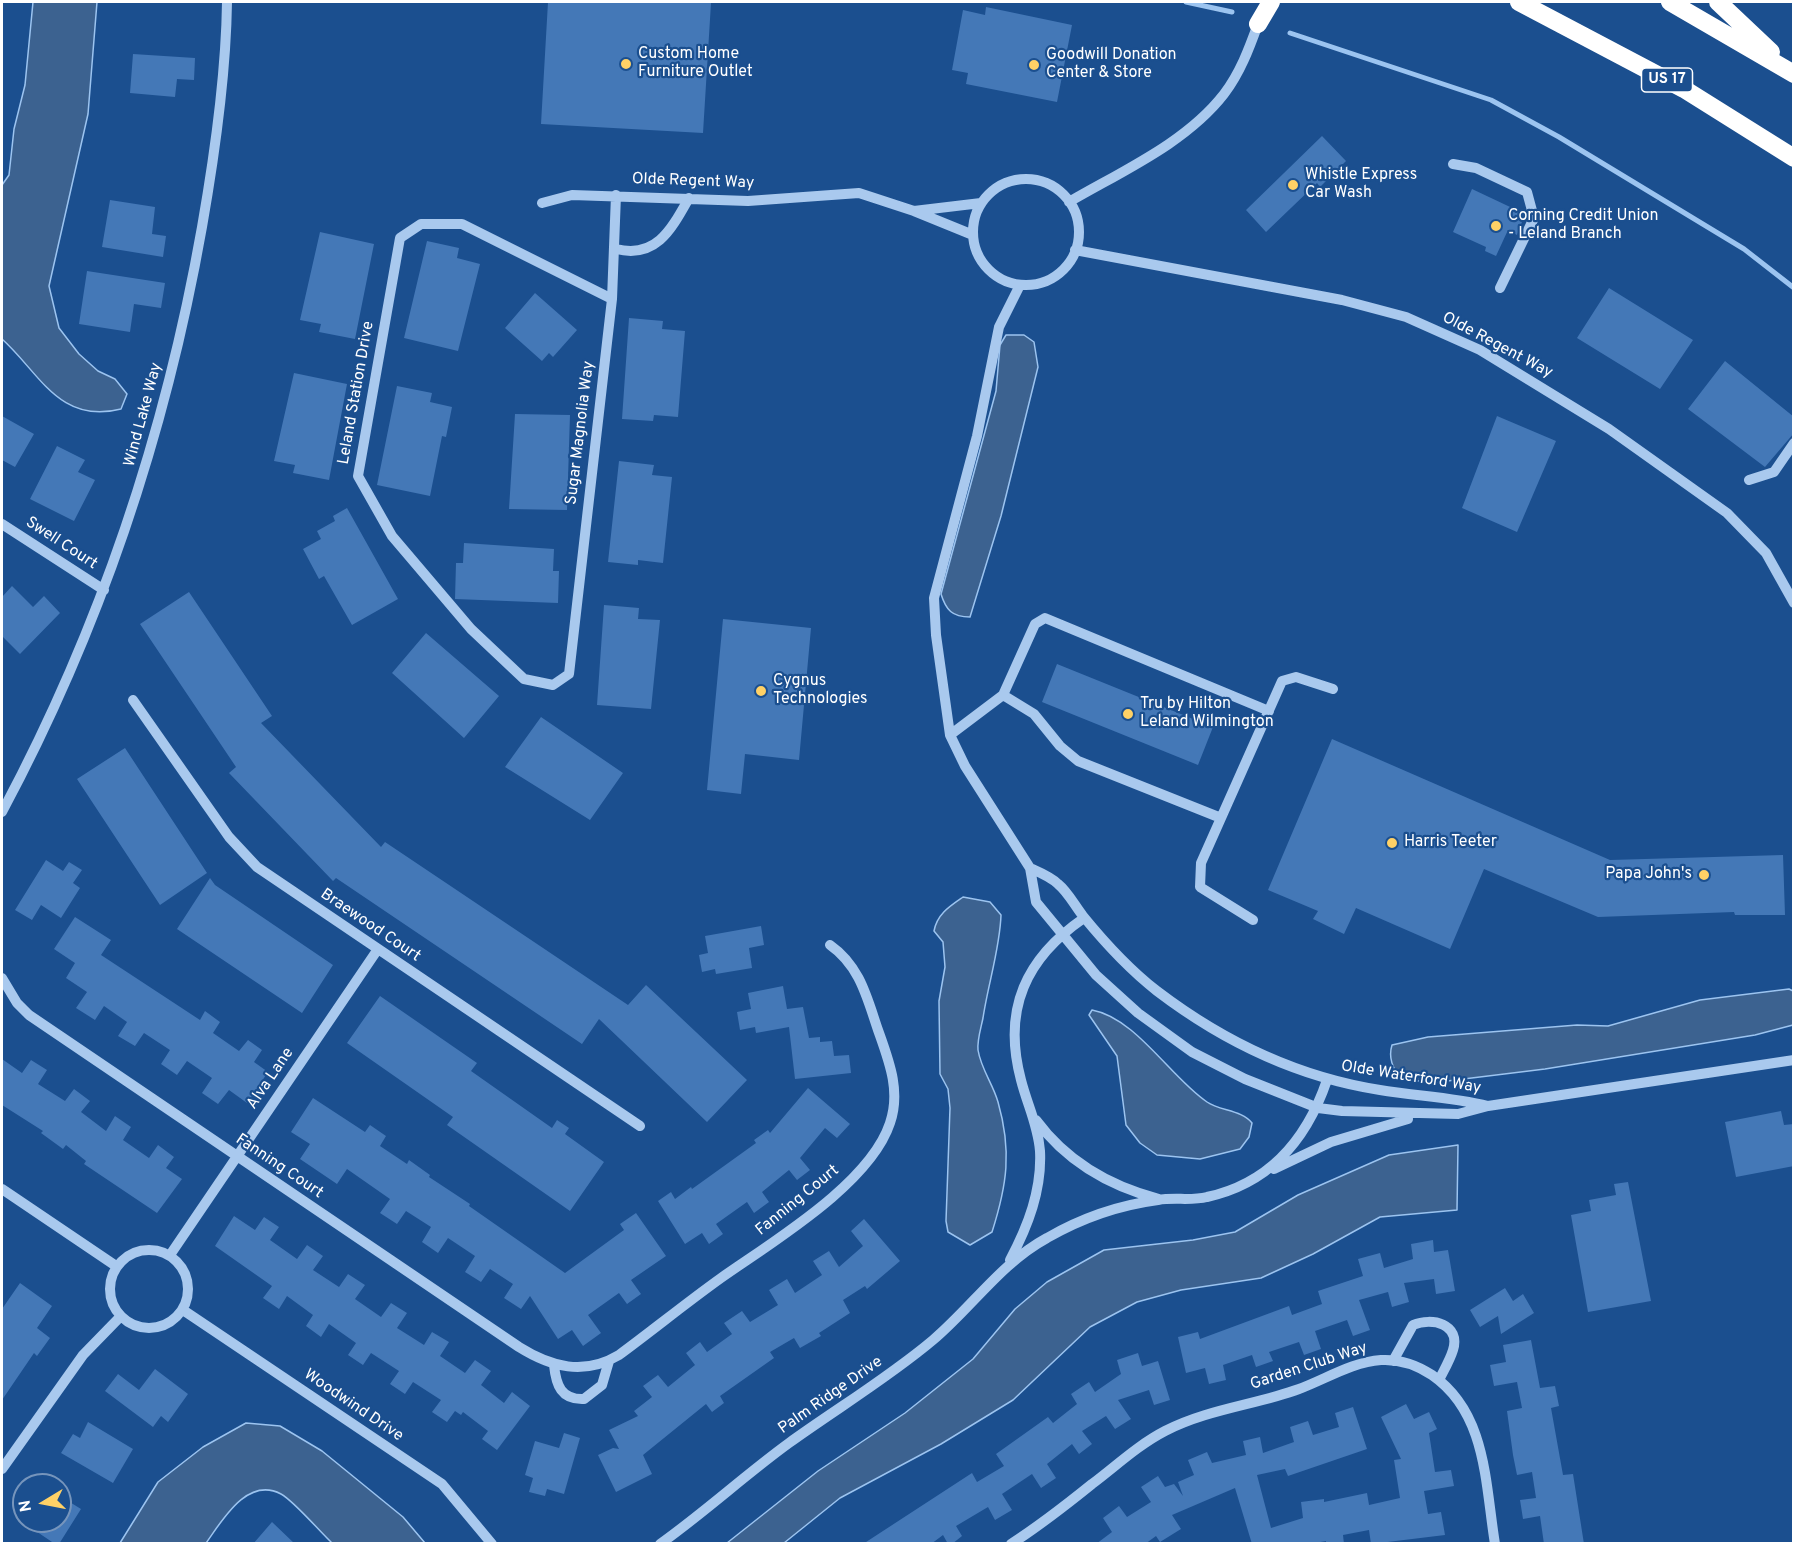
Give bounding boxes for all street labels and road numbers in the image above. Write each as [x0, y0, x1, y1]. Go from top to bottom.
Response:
road number: US 17 [1642, 68, 1692, 92]
street label: Olde Regent Way [631, 170, 755, 194]
street label: Olde Regent Way [1438, 309, 1556, 383]
street label: Leland Station Drive [335, 320, 379, 466]
street label: Sugar Magnolia Way [563, 360, 599, 506]
street label: Wind Lake Way [121, 361, 167, 469]
street label: Swell Court [21, 514, 101, 574]
street label: Braewood Court [316, 885, 424, 967]
street label: Alva Lane [243, 1044, 299, 1114]
street label: Olde Waterford Way [1340, 1057, 1482, 1099]
street label: Fanning Court [232, 1131, 326, 1203]
street label: Fanning Court [752, 1162, 844, 1240]
street label: Garden Club Way [1248, 1339, 1370, 1395]
street label: Palm Ridge Drive [775, 1353, 887, 1439]
street label: Woodwind Drive [300, 1366, 406, 1446]

